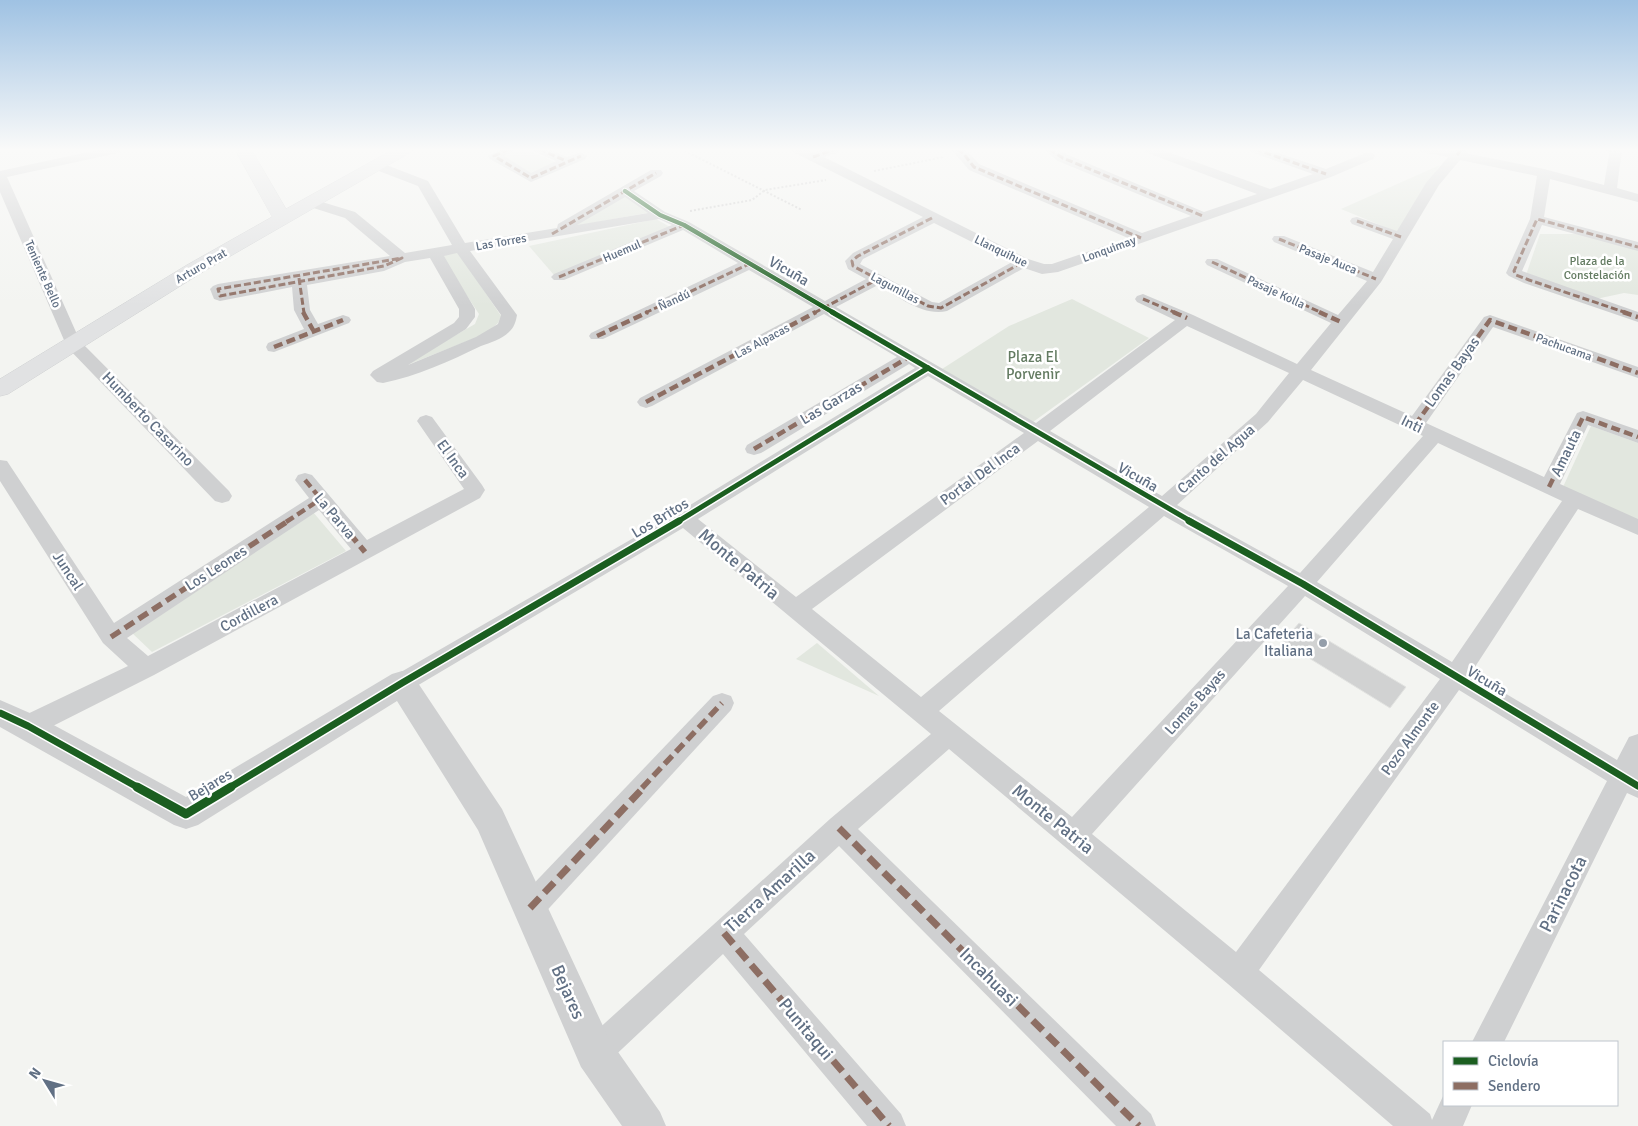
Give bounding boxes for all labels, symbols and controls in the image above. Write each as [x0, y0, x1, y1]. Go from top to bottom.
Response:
street label: Las Torres [475, 231, 528, 254]
street label: Llanquihue [972, 232, 1030, 271]
street label: Lonquimay [1080, 233, 1138, 266]
street label: Huemul [601, 237, 644, 266]
street label: Teniente Bello [21, 238, 64, 310]
street label: Pasaje Auca [1297, 241, 1359, 278]
street label: Arturo Prat [173, 246, 230, 287]
street label: Vicuña [766, 252, 812, 290]
park label: Plaza de la Constelación [1564, 254, 1630, 283]
street label: Lagunillas [868, 269, 922, 308]
street label: Pasaje Kolla [1244, 273, 1307, 312]
street label: Ñandú [656, 287, 693, 314]
street label: Las Alpacas [732, 321, 792, 362]
street label: Pachucama [1534, 330, 1594, 365]
street label: Lomas Bayas [1421, 333, 1484, 411]
park label: Plaza El Porvenir [1006, 348, 1060, 383]
street label: Humberto Casarino [98, 368, 198, 470]
street label: Las Garzas [797, 377, 866, 428]
street label: Inti [1398, 411, 1426, 437]
street label: Canto del Agua [1174, 420, 1258, 498]
street label: Amauta [1547, 427, 1585, 479]
street label: El Inca [433, 436, 473, 482]
street label: Portal Del Inca [936, 439, 1024, 509]
street label: Vicuña [1115, 458, 1161, 496]
street label: La Parva [311, 489, 359, 543]
street label: Los Britos [628, 494, 692, 542]
street label: Monte Patria [694, 524, 784, 604]
street label: Los Leones [182, 541, 251, 595]
street label: Juncal [49, 548, 87, 594]
street label: Cordillera [217, 590, 281, 636]
place label: La Cafeteria Italiana [1235, 625, 1313, 660]
marker: La Cafeteria Italiana [1317, 637, 1329, 649]
street label: Vicuña [1464, 662, 1510, 700]
street label: Lomas Bayas [1161, 665, 1229, 739]
street label: Pozo Almonte [1377, 697, 1443, 779]
street label: Bejares [185, 765, 235, 805]
street label: Monte Patria [1008, 779, 1098, 859]
street label: Tierra Amarilla [720, 844, 820, 938]
street label: Parinacota [1534, 852, 1592, 936]
street label: Incahuasi [955, 943, 1023, 1011]
street label: Bejares [546, 961, 590, 1023]
street label: Punitaqui [774, 994, 838, 1064]
legend [1443, 1041, 1618, 1106]
text: Ciclovía [1488, 1052, 1539, 1070]
north arrow [20, 1056, 70, 1106]
text: N [25, 1064, 45, 1082]
text: Sendero [1488, 1077, 1541, 1095]

